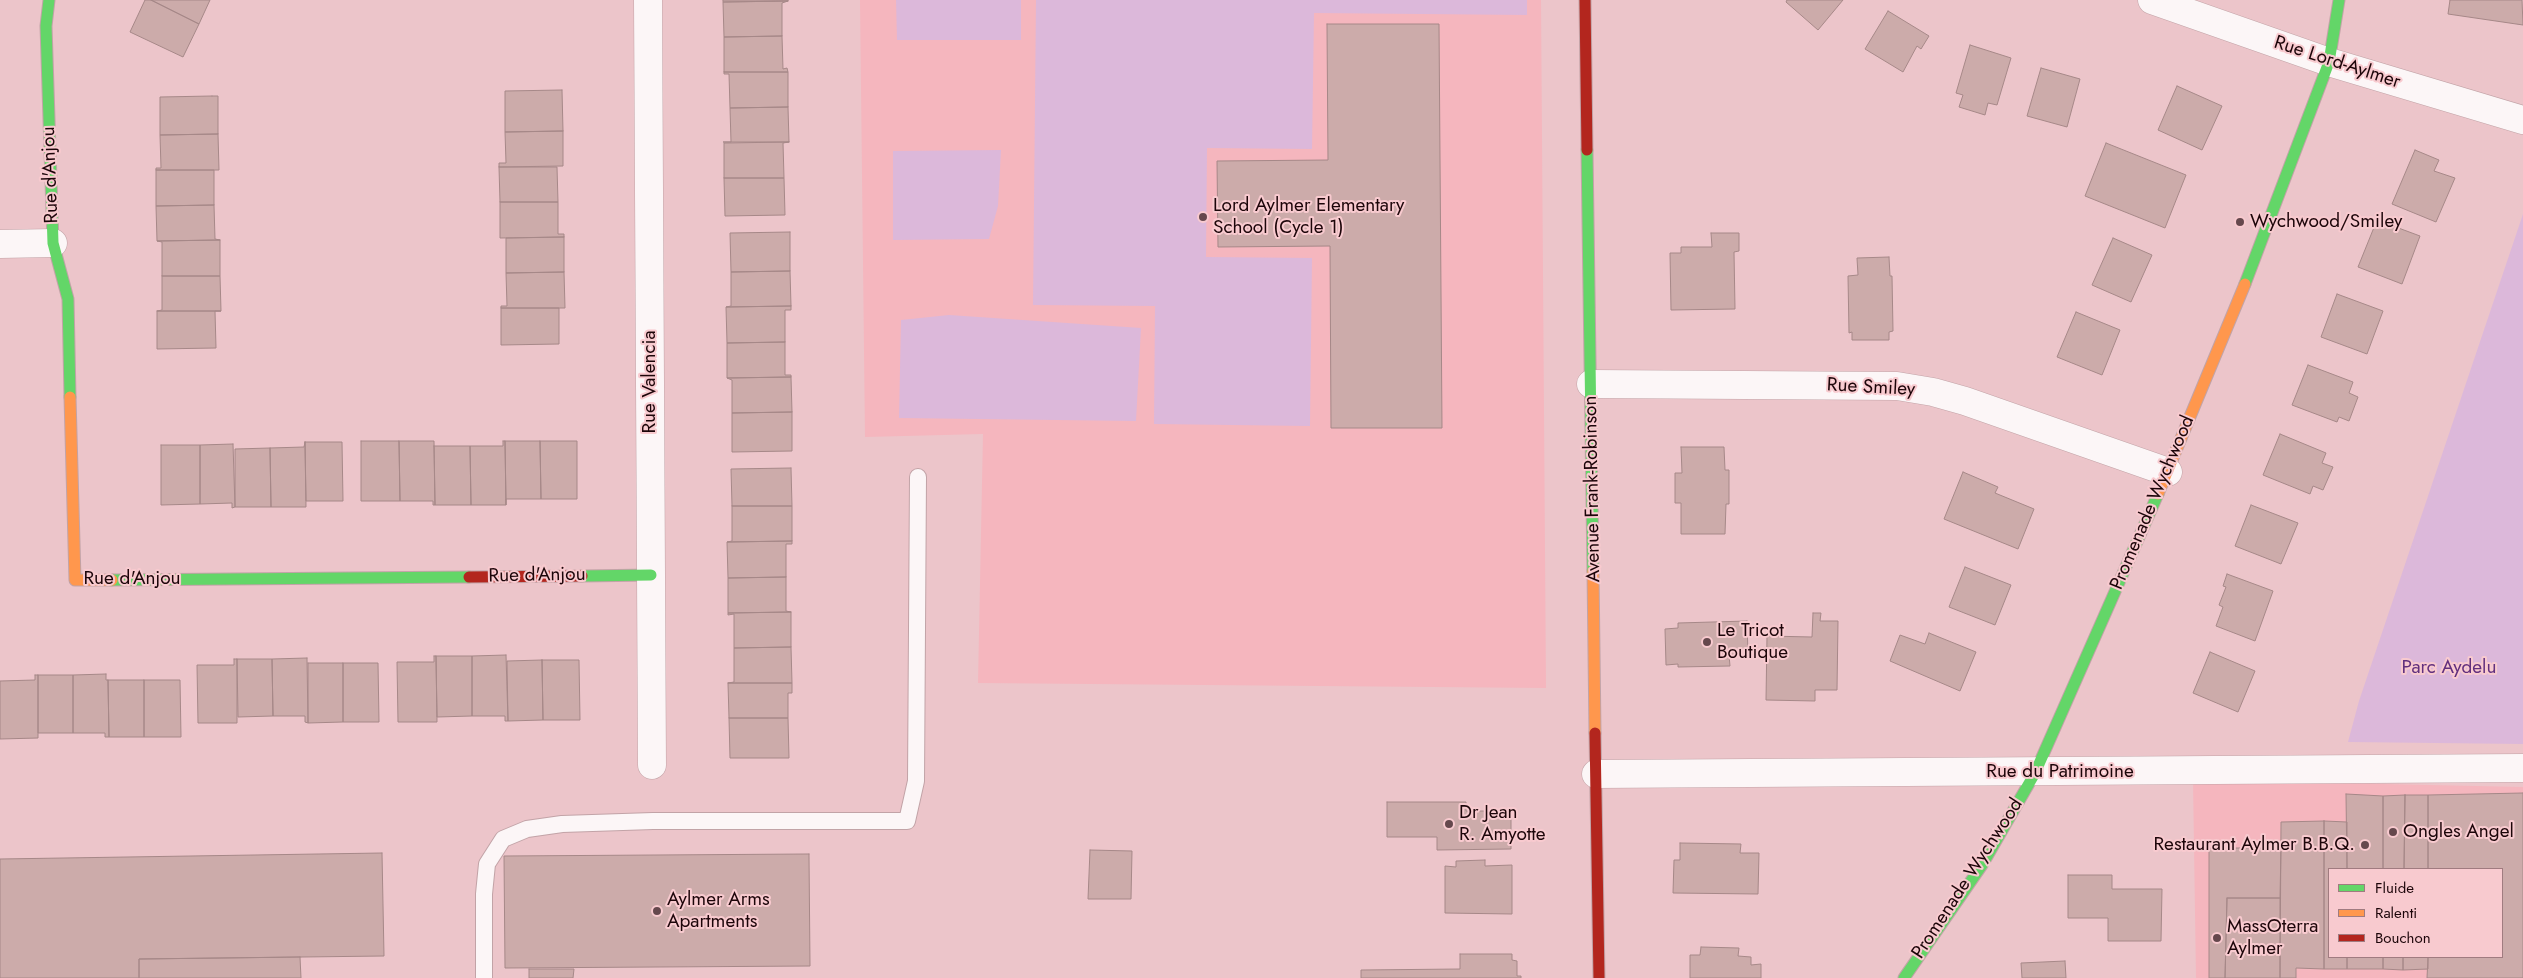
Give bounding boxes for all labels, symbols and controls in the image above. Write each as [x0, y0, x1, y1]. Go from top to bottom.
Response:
street label: Rue Lord-Aylmer [2271, 32, 2403, 94]
street label: Rue d'Anjou [38, 126, 64, 224]
place label: Lord Aylmer Elementary School (Cycle 1) [1213, 195, 1404, 239]
marker: Lord Aylmer Elementary School (Cycle 1) [1197, 211, 1209, 223]
place label: Wychwood/Smiley [2250, 211, 2402, 233]
marker: Wychwood/Smiley [2234, 216, 2246, 228]
street label: Rue Valencia [639, 330, 661, 434]
street label: Rue Smiley [1826, 374, 1916, 402]
street label: Avenue Frank-Robinson [1580, 395, 1606, 583]
street label: Promenade Wychwood [2106, 413, 2200, 593]
street label: Rue d'Anjou [488, 564, 586, 588]
street label: Rue d'Anjou [83, 568, 181, 590]
place label: Le Tricot Boutique [1717, 620, 1788, 664]
marker: Le Tricot Boutique [1701, 636, 1713, 648]
park label: Parc Aydelu [2402, 657, 2496, 679]
street label: Rue du Patrimoine [1986, 761, 2134, 783]
street label: Promenade Wychwood [1908, 794, 2028, 964]
place label: Dr Jean R. Amyotte [1459, 802, 1546, 846]
marker: Dr Jean R. Amyotte [1443, 818, 1455, 830]
place label: Ongles Angel [2403, 821, 2514, 843]
marker: Ongles Angel [2387, 826, 2399, 838]
place label: Restaurant Aylmer B.B.Q. [2153, 834, 2355, 856]
marker: Restaurant Aylmer B.B.Q. [2359, 839, 2371, 851]
legend [2328, 868, 2503, 958]
text: Fluide [2375, 877, 2414, 899]
place label: Aylmer Arms Apartments [667, 889, 770, 933]
text: Ralenti [2375, 902, 2417, 924]
marker: Aylmer Arms Apartments [651, 905, 663, 917]
place label: MassOterra Aylmer [2227, 916, 2318, 960]
text: Bouchon [2375, 927, 2431, 949]
marker: MassOterra Aylmer [2211, 932, 2223, 944]

